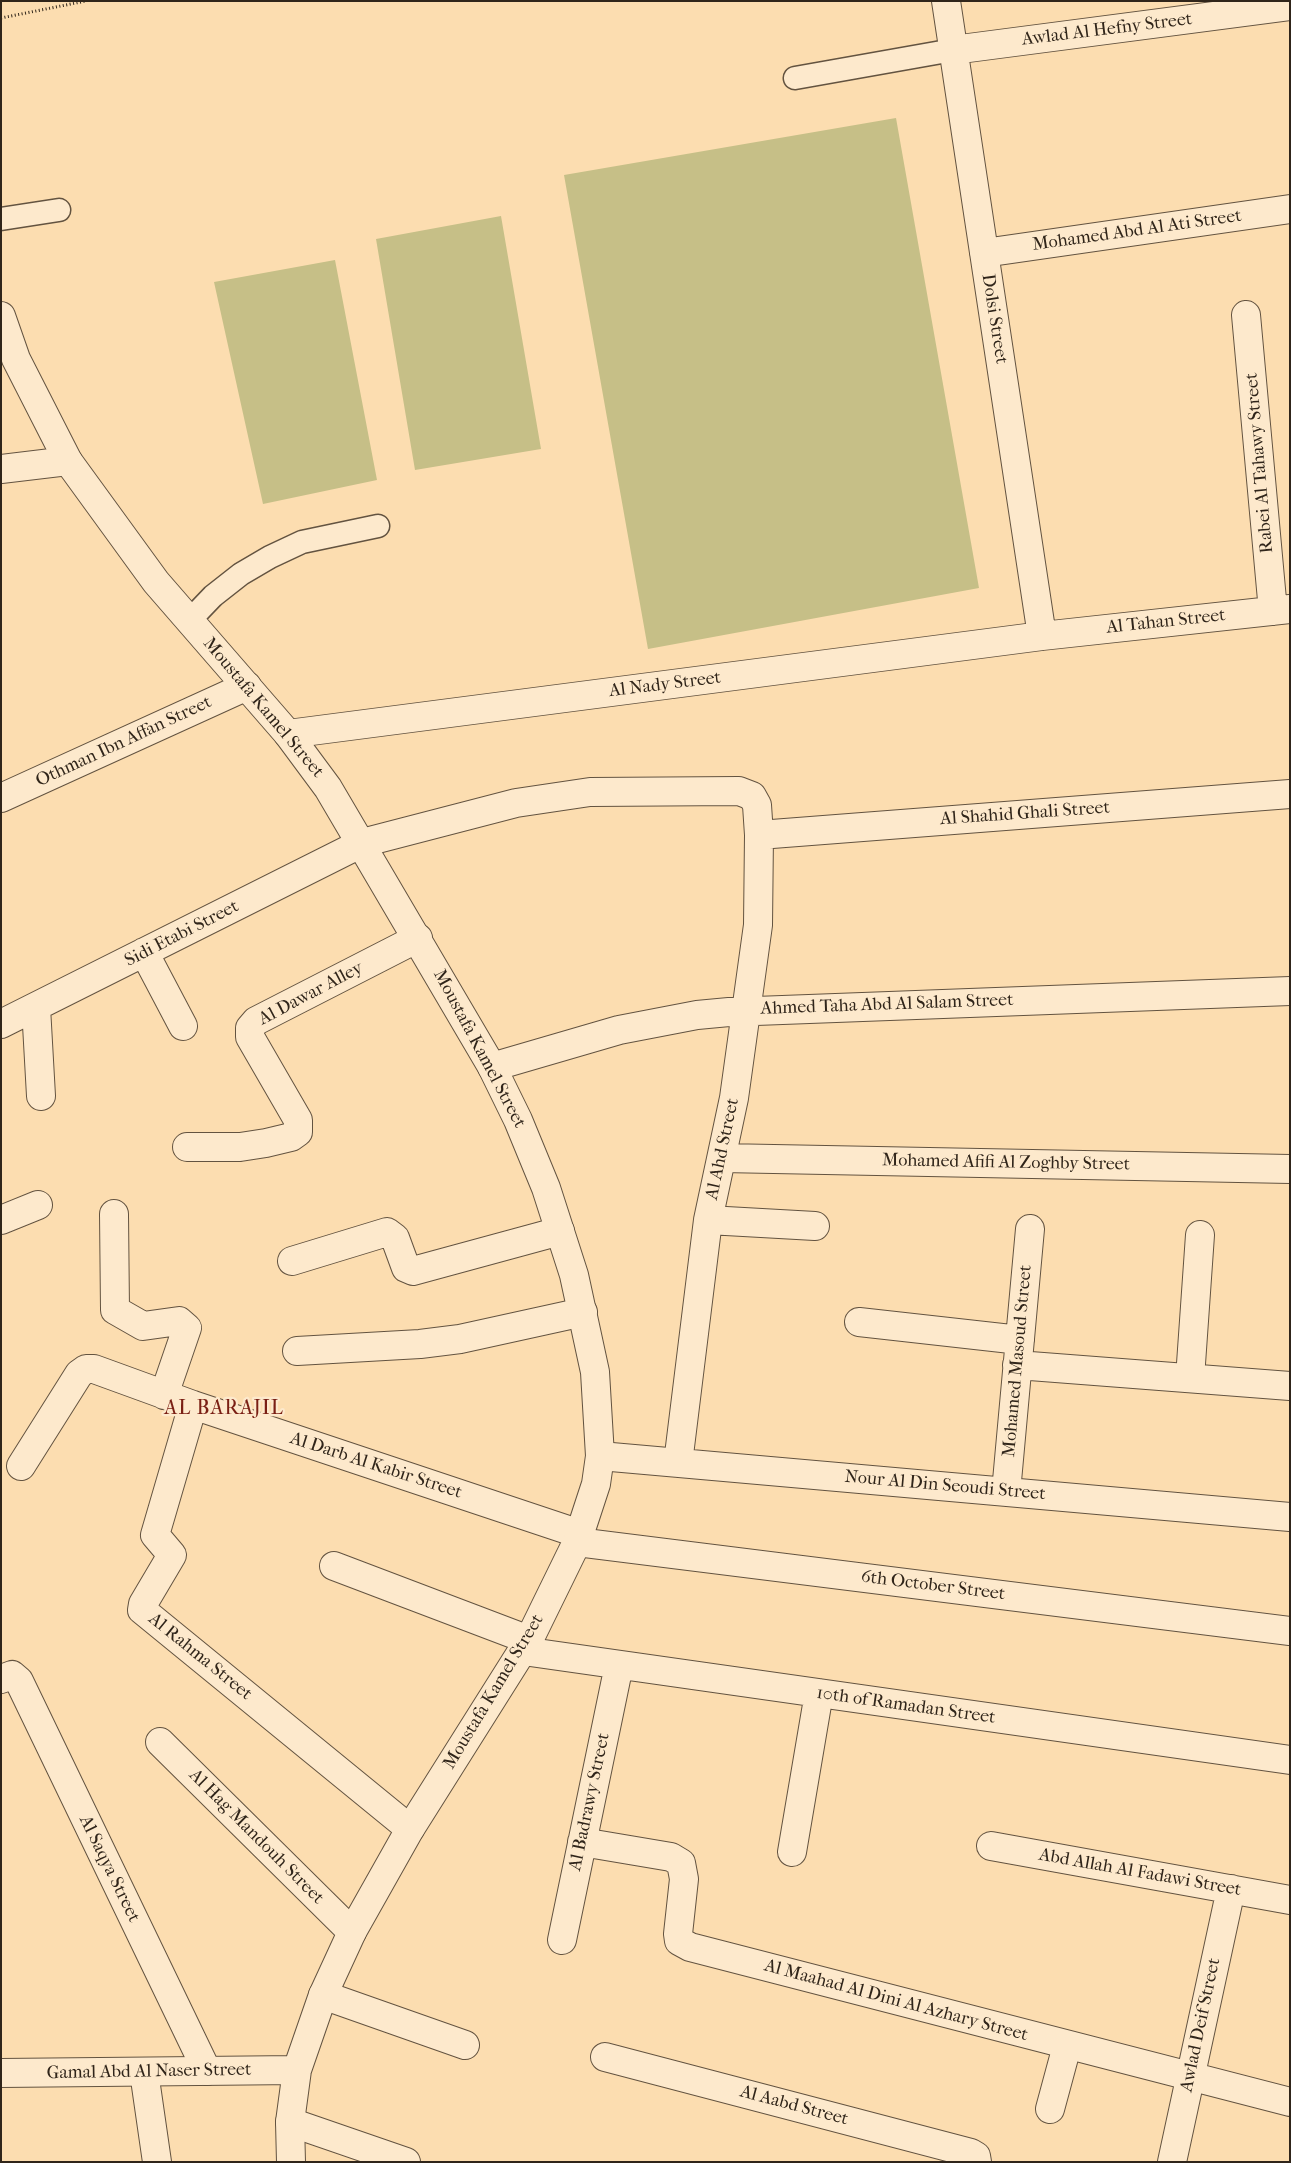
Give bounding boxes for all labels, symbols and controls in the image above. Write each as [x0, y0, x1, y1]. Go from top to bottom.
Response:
street label: Awlad Al Hefny Street [1021, 9, 1193, 51]
street label: Mohamed Abd Al Ati Street [1031, 206, 1243, 256]
street label: Dolsi Street [976, 272, 1012, 366]
street label: Rabei Al Tahawy Street [1241, 372, 1279, 554]
street label: Al Tahan Street [1105, 605, 1227, 639]
street label: Moustafa Kamel Street [198, 633, 328, 783]
street label: Al Nady Street [608, 667, 722, 703]
street label: Othman Ibn Affan Street [33, 692, 215, 792]
street label: Al Shahid Ghali Street [939, 797, 1111, 831]
street label: Sidi Etabi Street [121, 896, 243, 972]
street label: Al Dawar Alley [255, 957, 367, 1031]
street label: Moustafa Kamel Street [428, 966, 530, 1132]
street label: Ahmed Taha Abd Al Salam Street [760, 990, 1014, 1020]
street label: Al Ahd Street [702, 1096, 744, 1202]
street label: Mohamed Afifi Al Zoghby Street [882, 1150, 1130, 1176]
street label: Mohamed Masoud Street [999, 1264, 1037, 1458]
district label: AL BARAJIL [163, 1397, 285, 1421]
street label: Al Darb Al Kabir Street [287, 1428, 465, 1504]
street label: Nour Al Din Seoudi Street [844, 1466, 1046, 1506]
street label: 6th October Street [860, 1566, 1006, 1606]
street label: Al Rahma Street [144, 1609, 256, 1705]
street label: Moustafa Kamel Street [439, 1611, 549, 1773]
street label: 10th of Ramadan Street [815, 1683, 997, 1729]
street label: Al Badrawy Street [565, 1731, 615, 1873]
street label: Al Hag Mandouh Street [184, 1765, 328, 1909]
street label: Al Saqya Street [74, 1812, 144, 1926]
street label: Abd Allah Al Fadawi Street [1037, 1845, 1243, 1901]
street label: Al Maahad Al Dini Al Azhary Street [762, 1955, 1030, 2047]
street label: Awlad Deif Street [1176, 1956, 1226, 2094]
street label: Gamal Abd Al Naser Street [47, 2059, 251, 2085]
street label: Al Aabd Street [738, 2081, 850, 2131]

